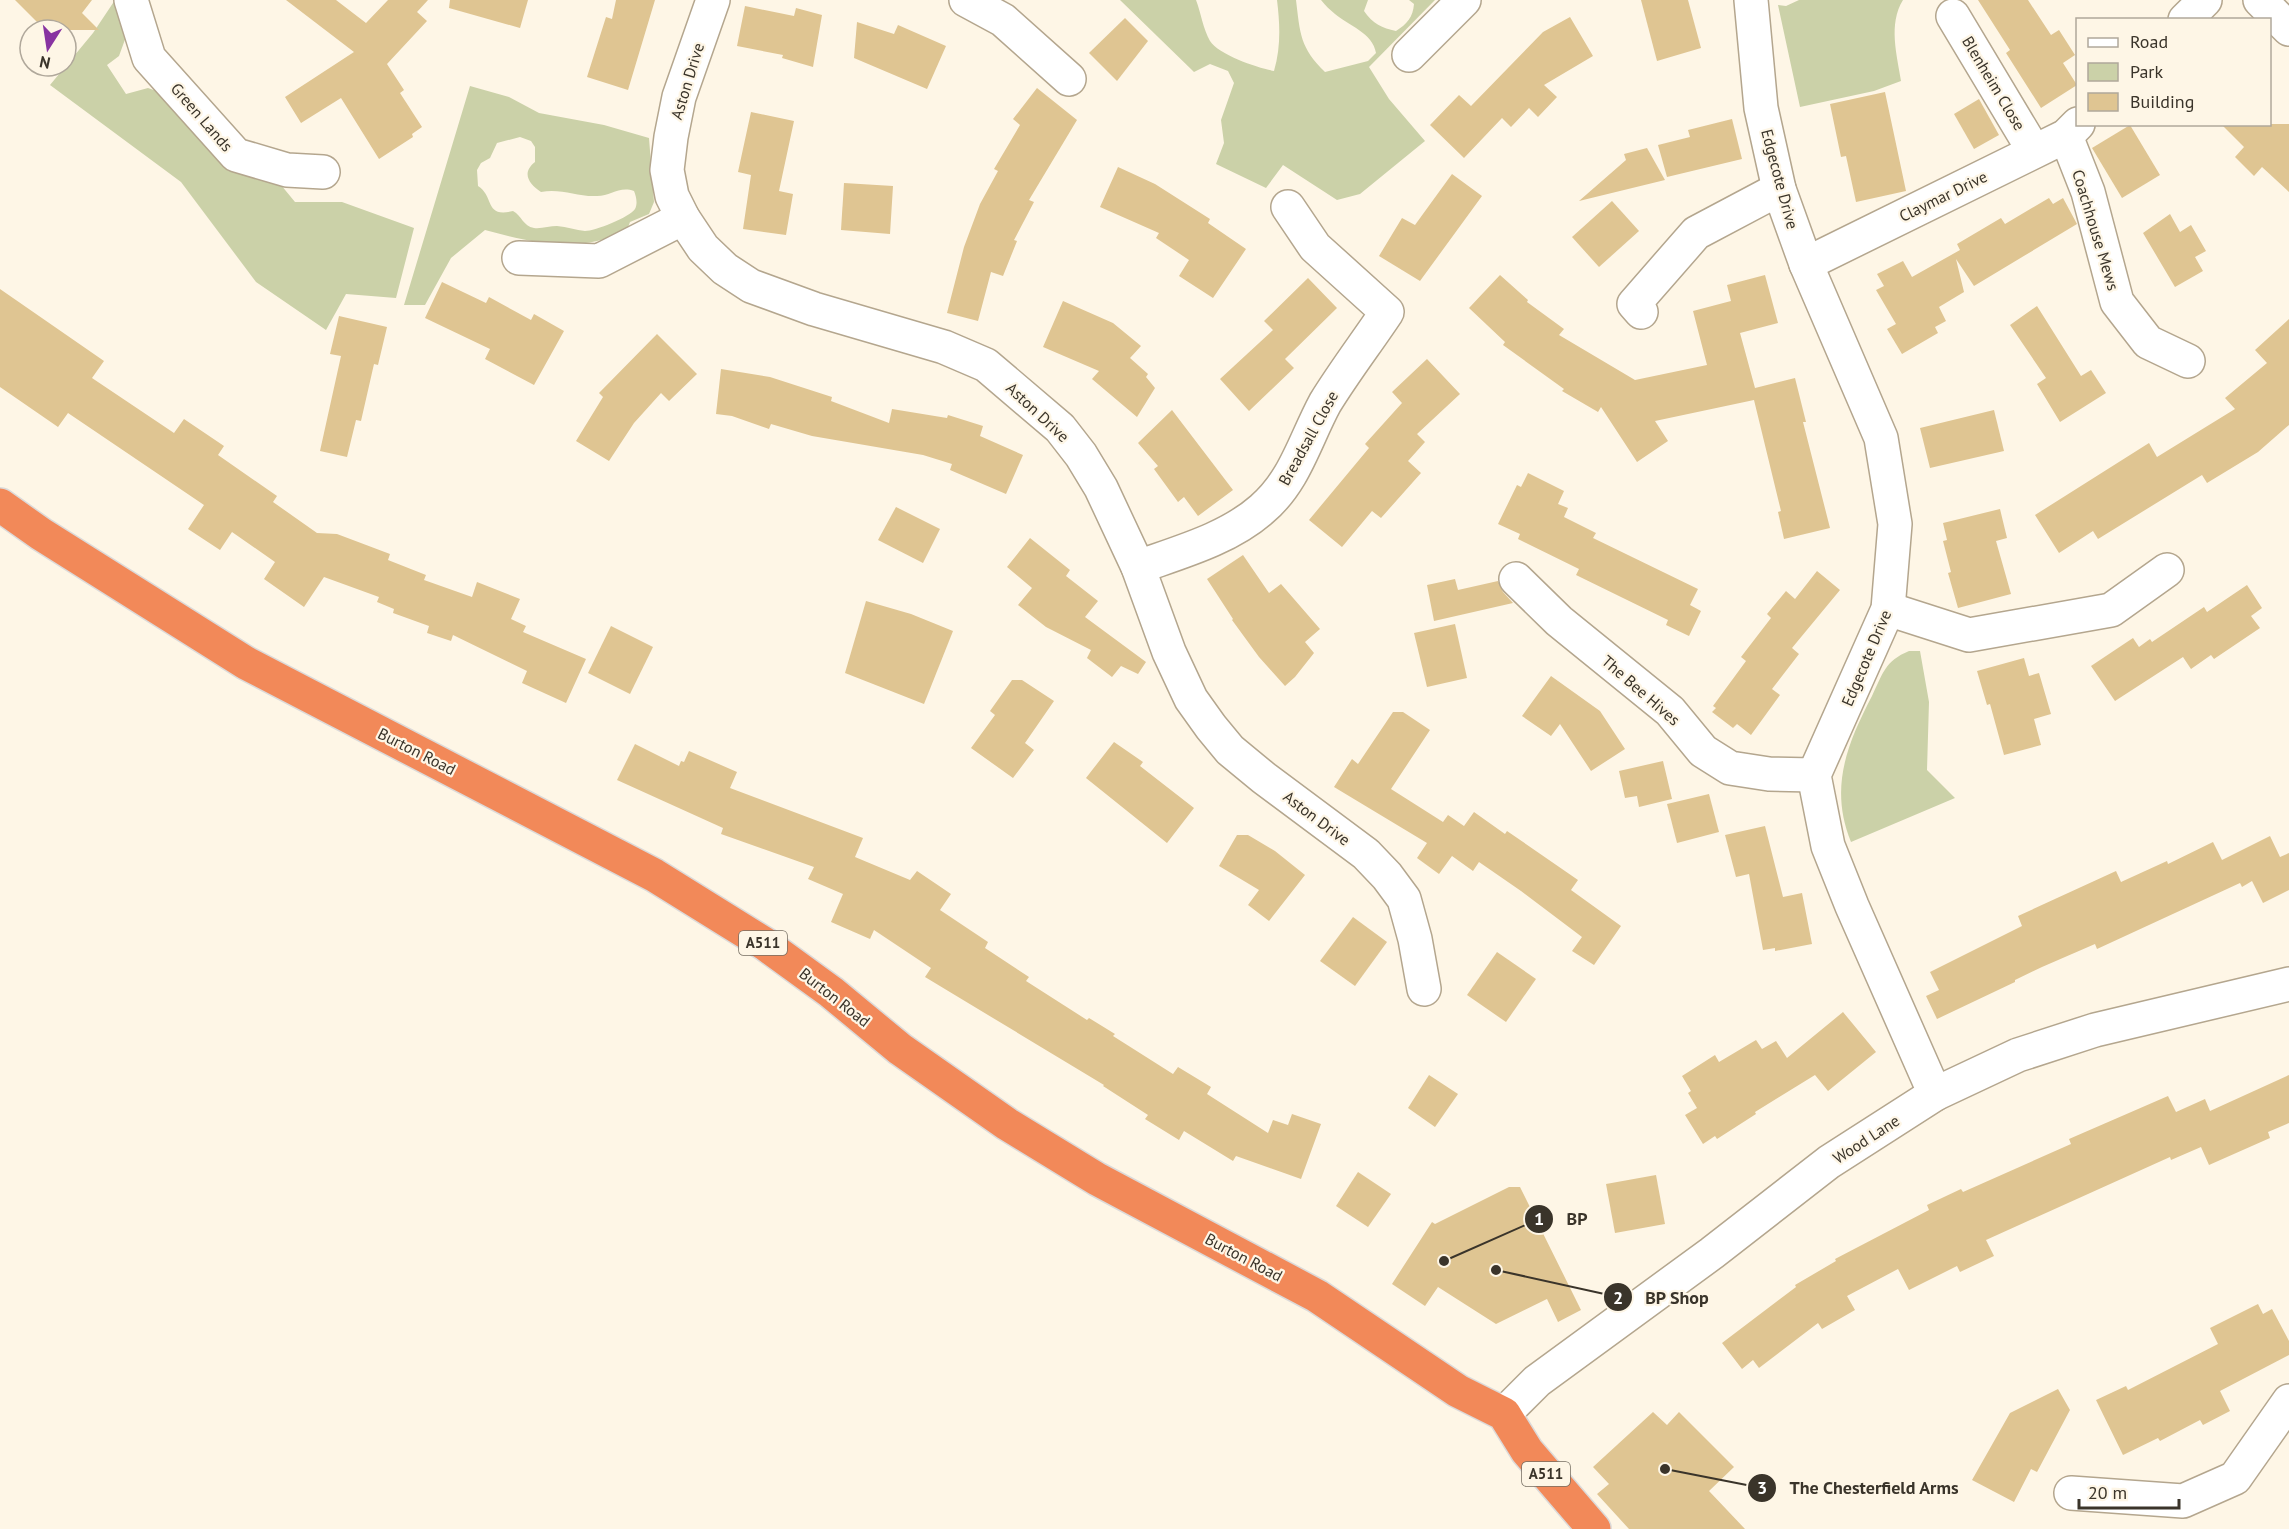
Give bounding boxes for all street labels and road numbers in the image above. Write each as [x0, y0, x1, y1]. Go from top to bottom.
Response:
street label: Blenheim Close [1958, 32, 2030, 134]
street label: Aston Drive [666, 40, 708, 122]
street label: Green Lands [167, 79, 237, 156]
street label: Edgecote Drive [1757, 127, 1803, 231]
street label: Claymar Drive [1896, 166, 1990, 226]
street label: Coachhouse Mews [2068, 167, 2124, 293]
street label: Aston Drive [1002, 378, 1074, 446]
street label: Breadsall Close [1274, 387, 1342, 489]
street label: Edgecote Drive [1837, 607, 1895, 709]
street label: The Bee Hives [1598, 651, 1684, 730]
street label: Burton Road [375, 723, 459, 779]
street label: Aston Drive [1280, 786, 1354, 850]
road number: A511 [739, 931, 787, 955]
street label: Burton Road [796, 963, 874, 1031]
street label: Wood Lane [1829, 1110, 1903, 1168]
street label: Burton Road [1202, 1228, 1286, 1286]
road number: A511 [1522, 1462, 1570, 1486]

